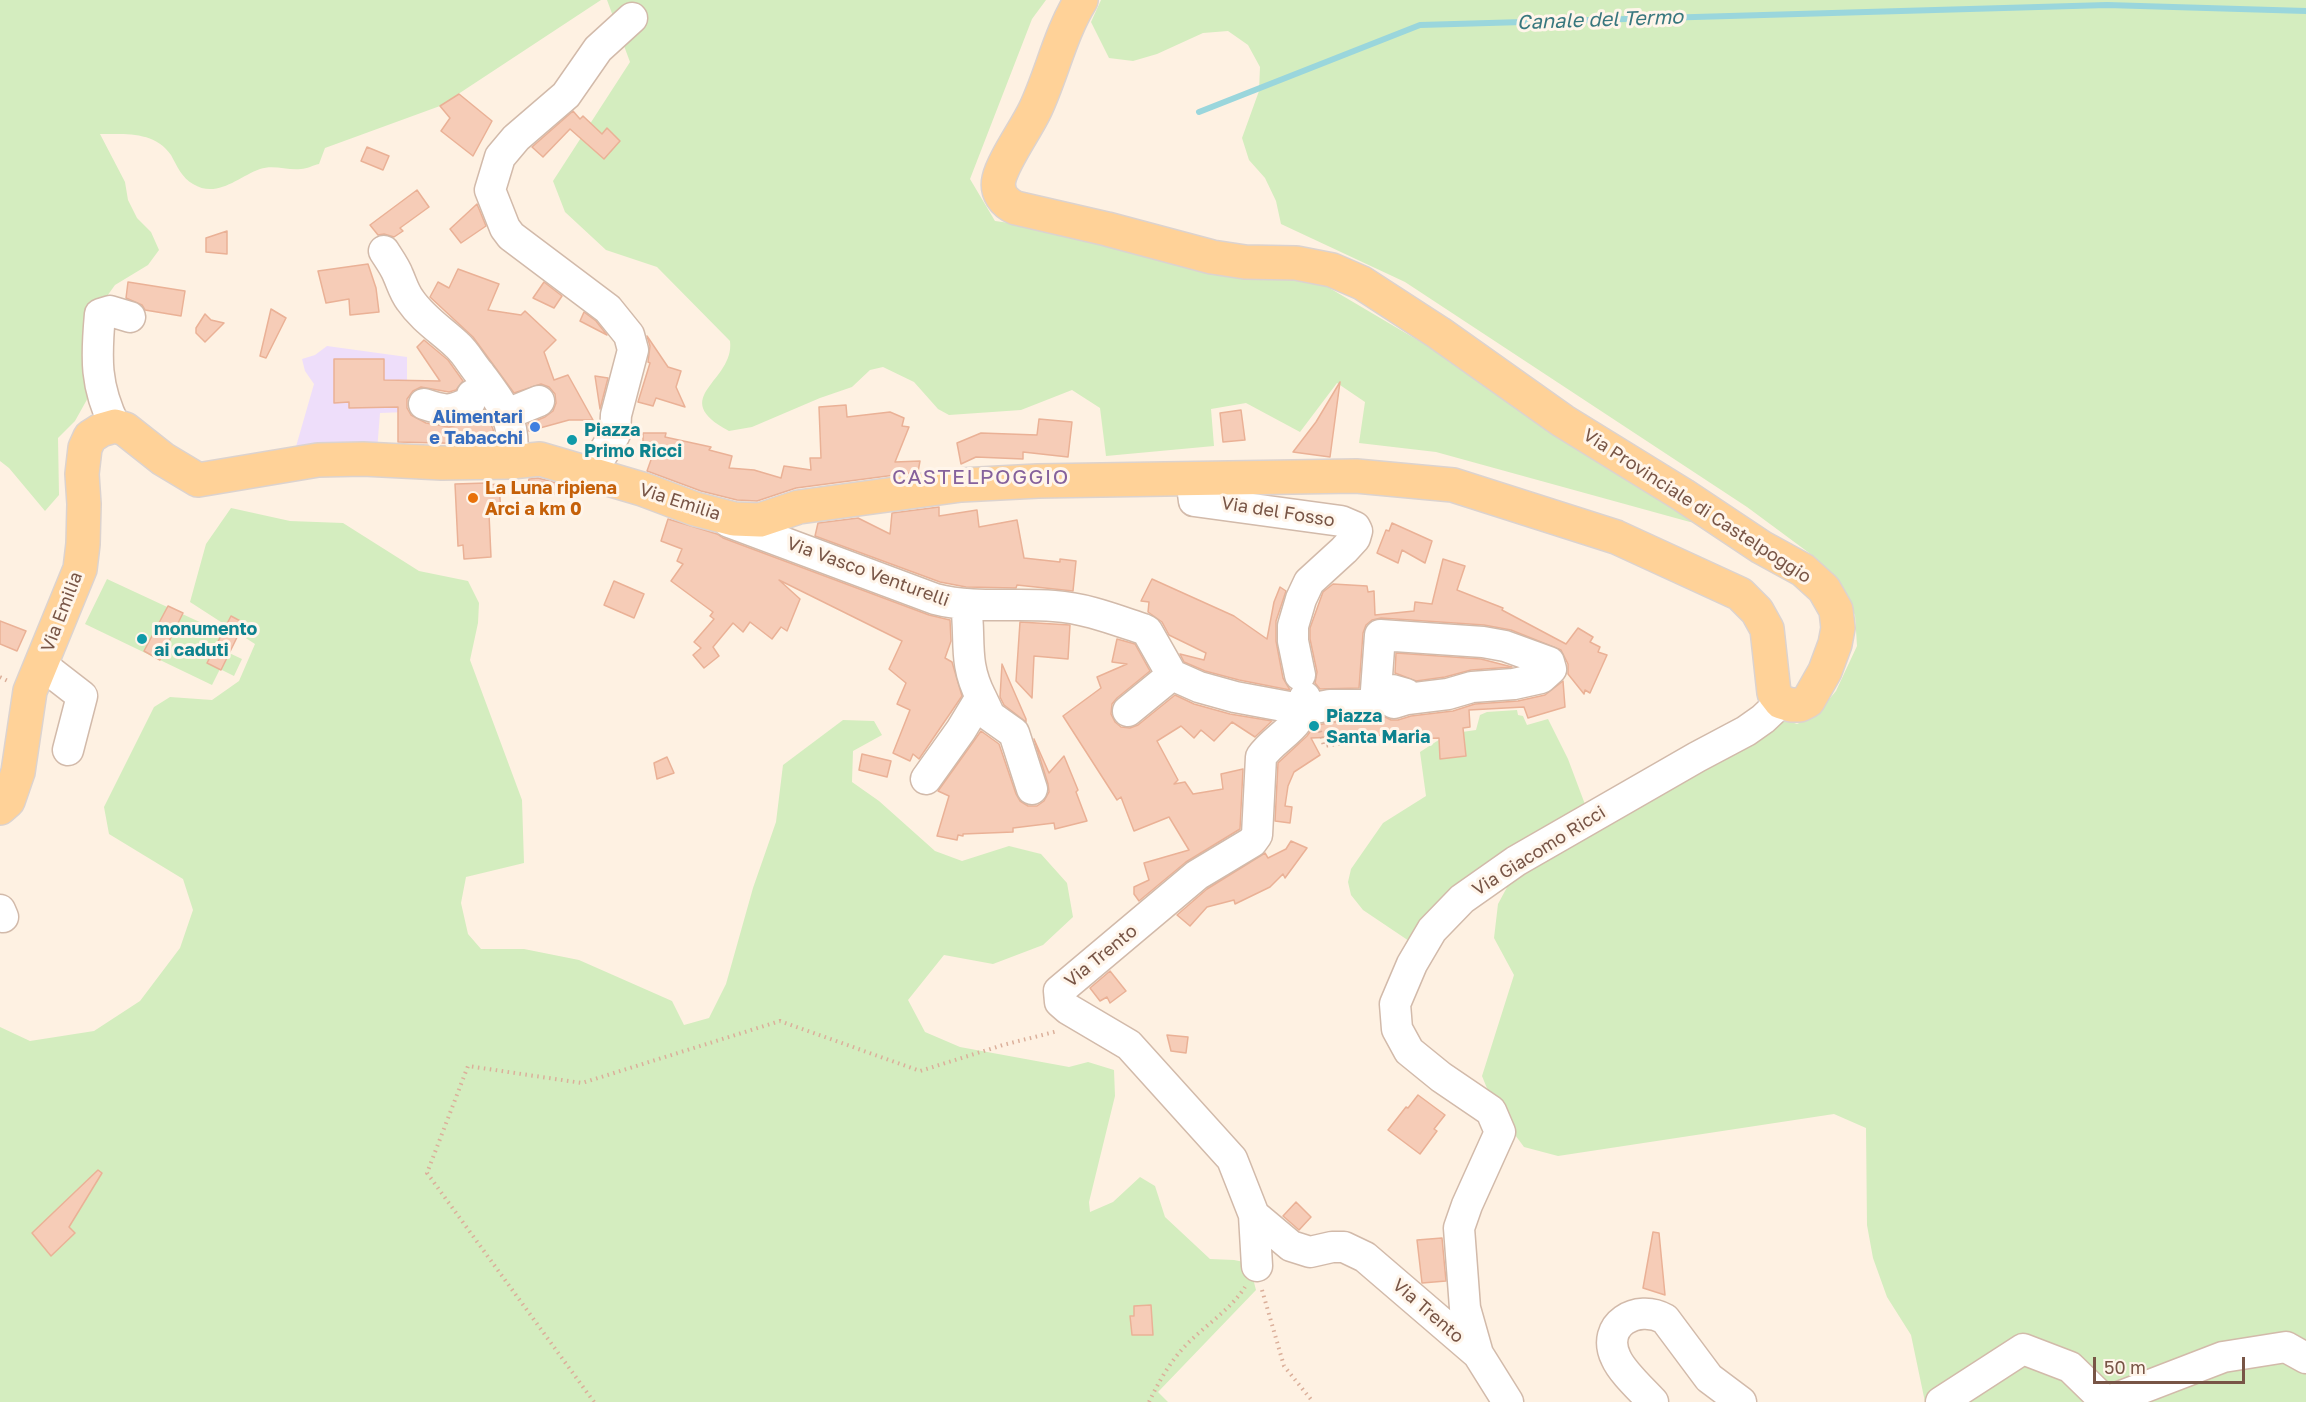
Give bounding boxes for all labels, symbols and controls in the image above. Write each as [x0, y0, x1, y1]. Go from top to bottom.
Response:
water label: Canale del Termo [1516, 5, 1684, 35]
place label: Alimentari e Tabacchi [429, 406, 523, 448]
place label: Piazza Primo Ricci [584, 419, 682, 462]
marker: Alimentari e Tabacchi [528, 420, 542, 434]
street label: Via Provinciale di Castelpoggio [1579, 424, 1815, 588]
marker: Piazza Primo Ricci [565, 433, 579, 447]
district label: CASTELPOGGIO [892, 464, 1070, 490]
place label: La Luna ripiena Arci a km 0 [485, 477, 617, 520]
street label: Via Emilia [637, 479, 723, 525]
marker: La Luna ripiena Arci a km 0 [466, 491, 480, 505]
street label: Via del Fosso [1220, 492, 1336, 532]
street label: Via Vasco Venturelli [784, 533, 952, 611]
street label: Via Emilia [37, 569, 87, 655]
place label: monumento ai caduti [154, 618, 257, 660]
marker: monumento ai caduti [135, 632, 149, 646]
place label: Piazza Santa Maria [1326, 705, 1430, 748]
marker: Piazza Santa Maria [1307, 719, 1321, 733]
street label: Via Giacomo Ricci [1469, 801, 1609, 901]
street label: Via Trento [1060, 920, 1142, 992]
street label: Via Trento [1388, 1274, 1468, 1348]
scale bar [2096, 1345, 2248, 1383]
text: 50 m [2104, 1356, 2146, 1378]

